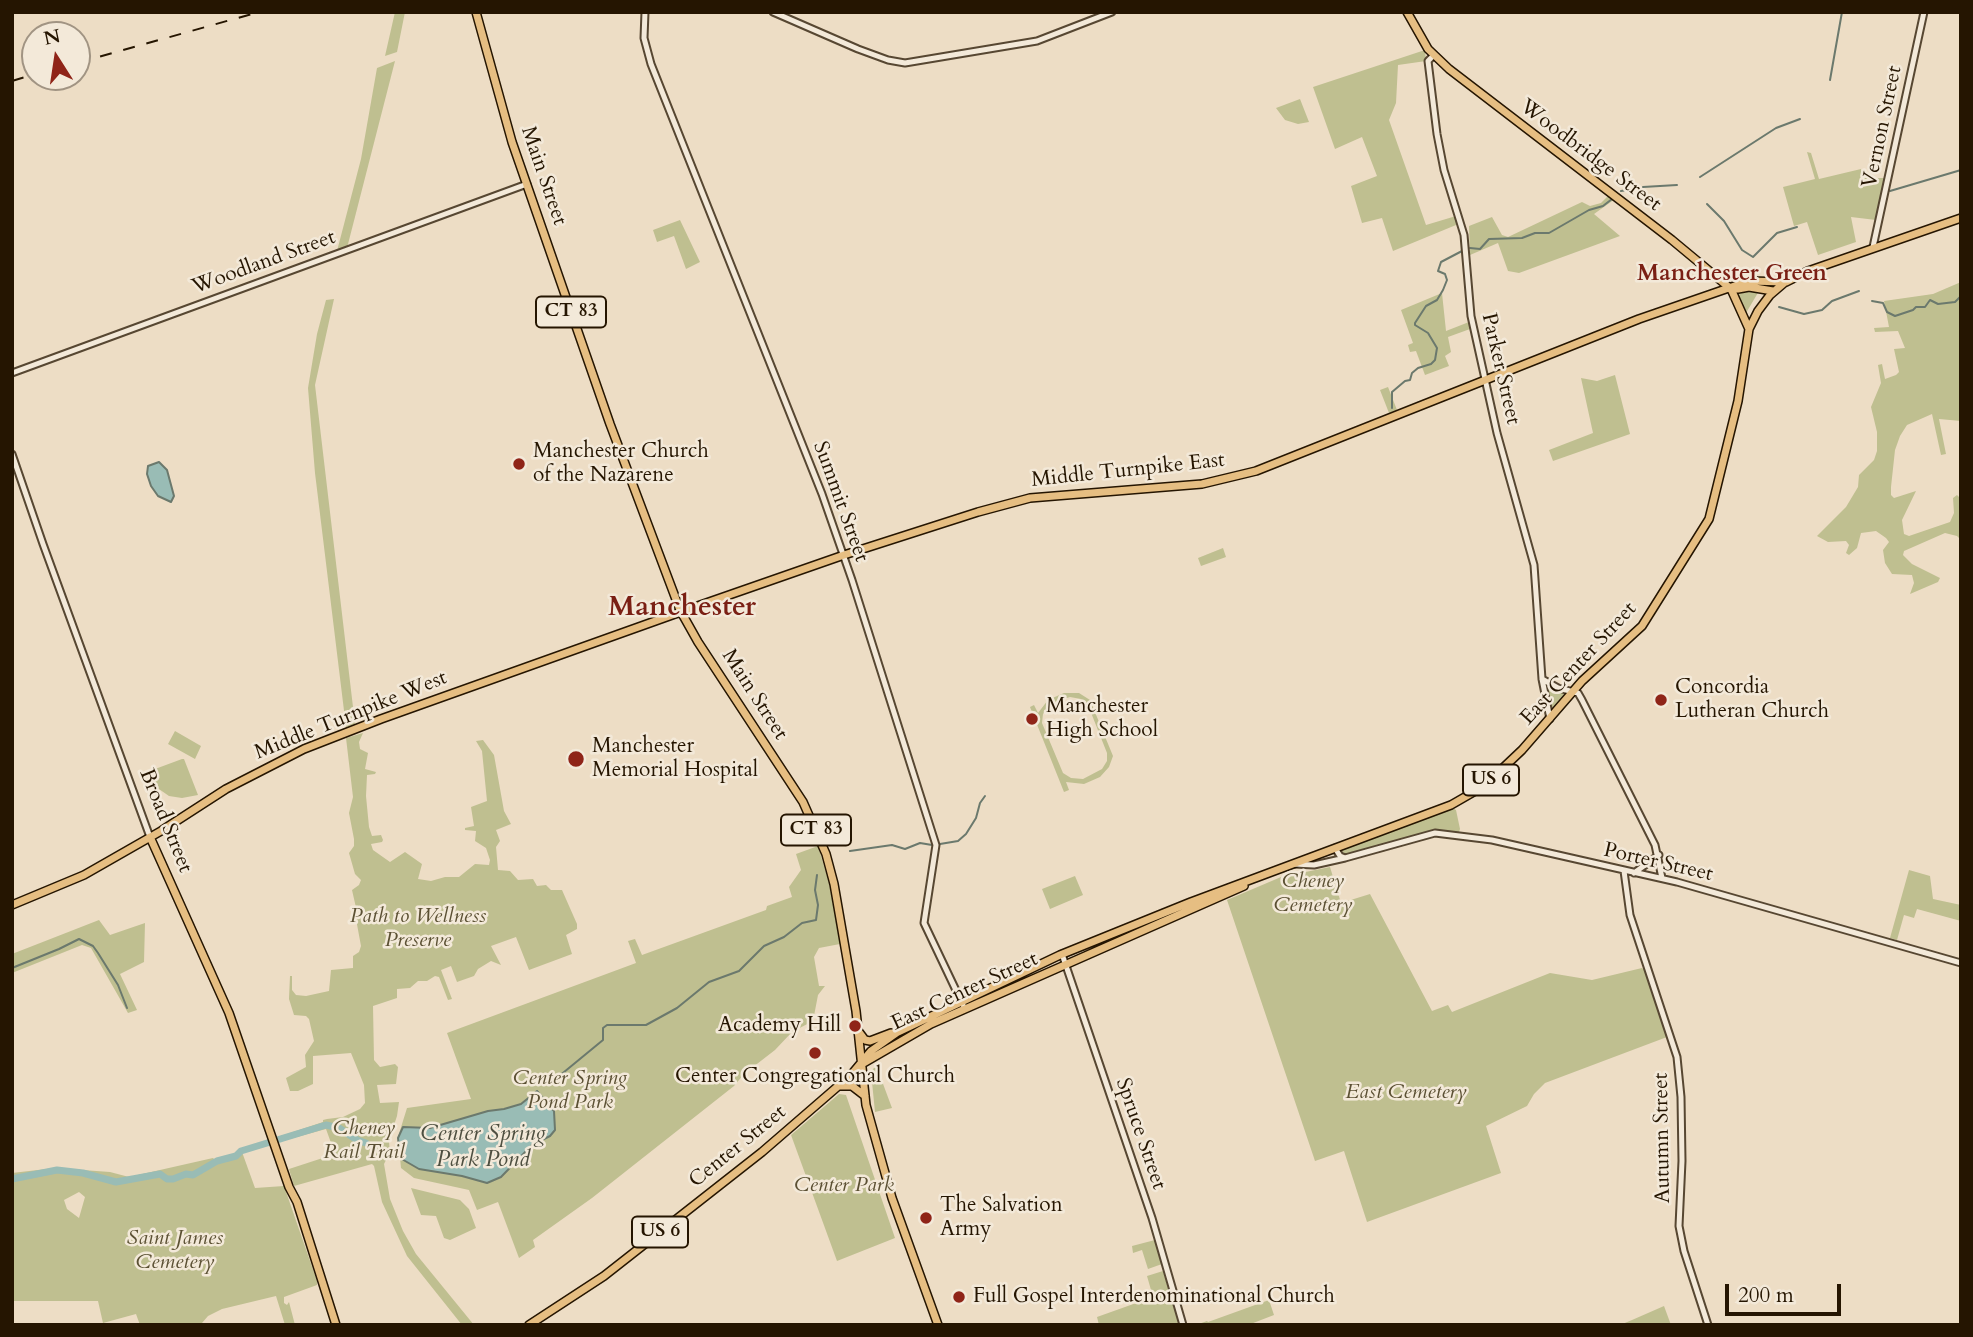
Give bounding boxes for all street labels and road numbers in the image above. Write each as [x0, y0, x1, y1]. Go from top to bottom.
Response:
street label: Vernon Street [1858, 64, 1908, 190]
street label: Woodbridge Street [1514, 95, 1666, 217]
street label: Main Street [514, 123, 572, 229]
street label: Woodland Street [189, 225, 339, 301]
road number: CT 83 [536, 296, 606, 328]
street label: Parker Street [1475, 311, 1525, 427]
street label: Summit Street [807, 438, 873, 566]
street label: Middle Turnpike East [1030, 448, 1226, 494]
street label: East Center Street [1516, 597, 1642, 731]
street label: Main Street [715, 645, 793, 745]
street label: Middle Turnpike West [251, 666, 451, 766]
road number: US 6 [1463, 764, 1519, 796]
street label: Broad Street [133, 765, 197, 877]
road number: CT 83 [781, 814, 851, 846]
street label: Porter Street [1601, 838, 1715, 888]
street label: East Center Street [888, 947, 1042, 1037]
street label: Autumn Street [1649, 1073, 1677, 1203]
street label: Spruce Street [1109, 1075, 1171, 1193]
street label: Center Street [684, 1100, 792, 1194]
road number: US 6 [632, 1216, 688, 1248]

